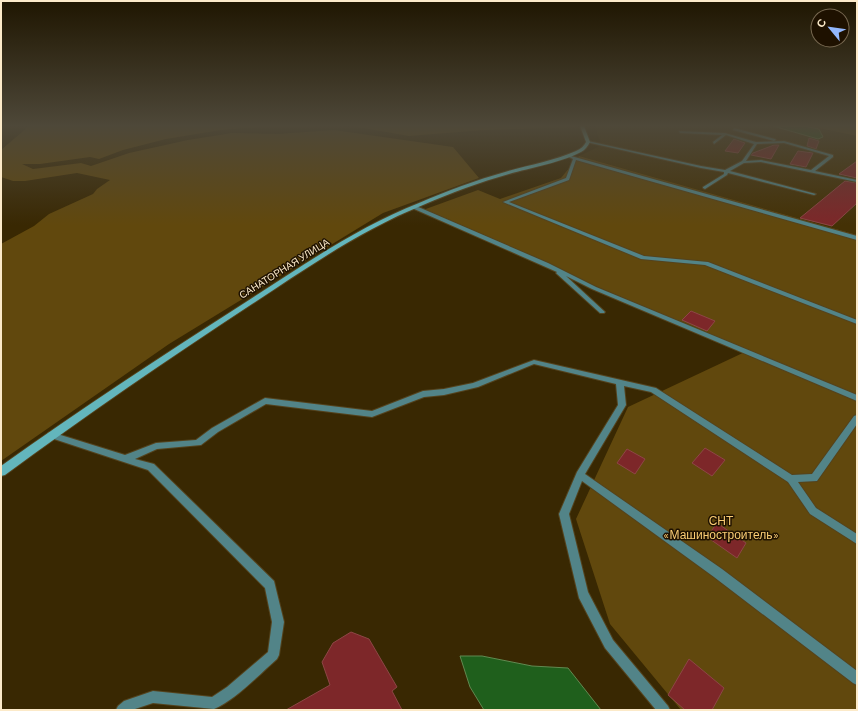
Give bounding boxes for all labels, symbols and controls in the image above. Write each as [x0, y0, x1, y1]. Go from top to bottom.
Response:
north arrow [810, 8, 850, 48]
text: С [813, 16, 828, 30]
street label: САНАТОРНАЯ УЛИЦА [237, 235, 331, 301]
park label: СНТ «Машиностроитель» [663, 513, 779, 542]

